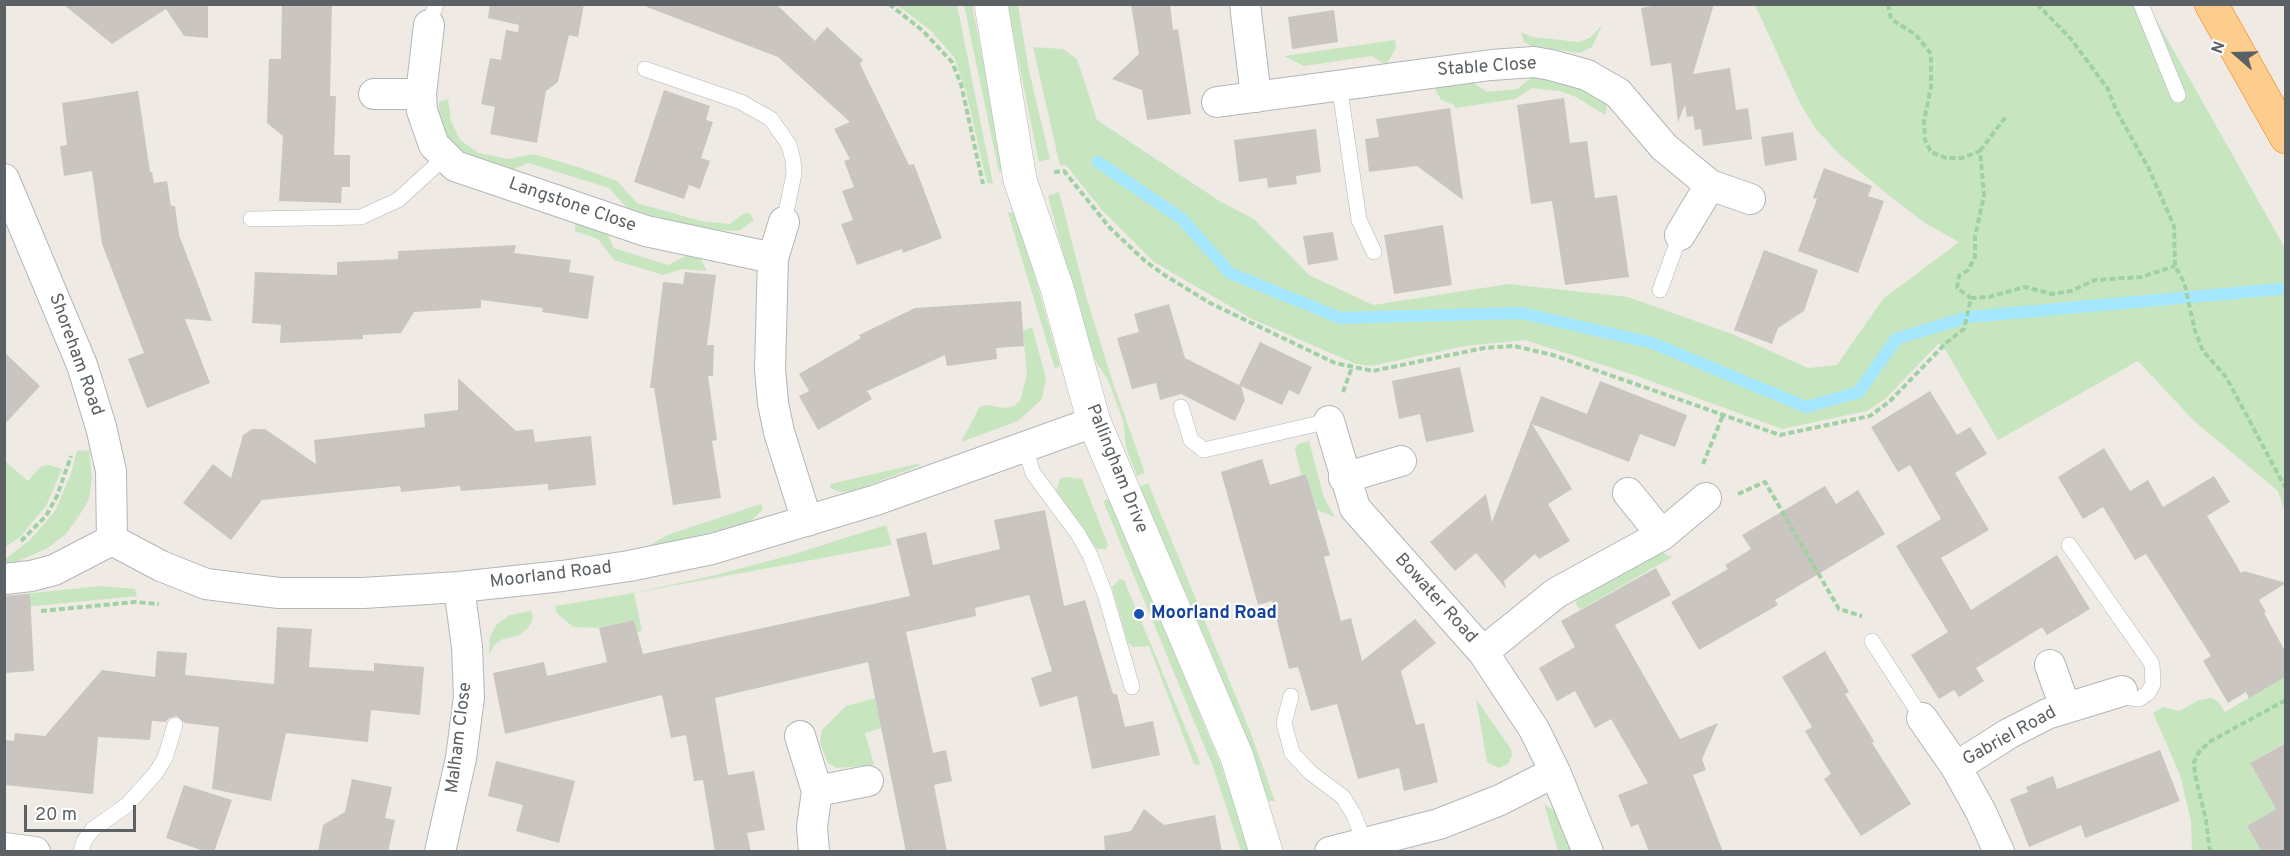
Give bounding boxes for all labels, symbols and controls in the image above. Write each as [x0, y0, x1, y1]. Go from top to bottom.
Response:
north arrow [2206, 24, 2266, 84]
text: N [2208, 39, 2230, 57]
street label: Stable Close [1437, 54, 1537, 82]
street label: Langstone Close [505, 174, 639, 238]
street label: Shoreham Road [43, 291, 107, 419]
street label: Pallingham Drive [1080, 401, 1152, 537]
street label: Bowater Road [1389, 550, 1481, 648]
street label: Moorland Road [489, 558, 613, 594]
place label: Moorland Road [1151, 603, 1277, 625]
marker: Moorland Road [1132, 607, 1146, 621]
street label: Malham Close [442, 681, 478, 795]
street label: Gabriel Road [1959, 702, 2061, 772]
scale bar [27, 793, 140, 831]
text: 20 m [35, 804, 77, 827]

